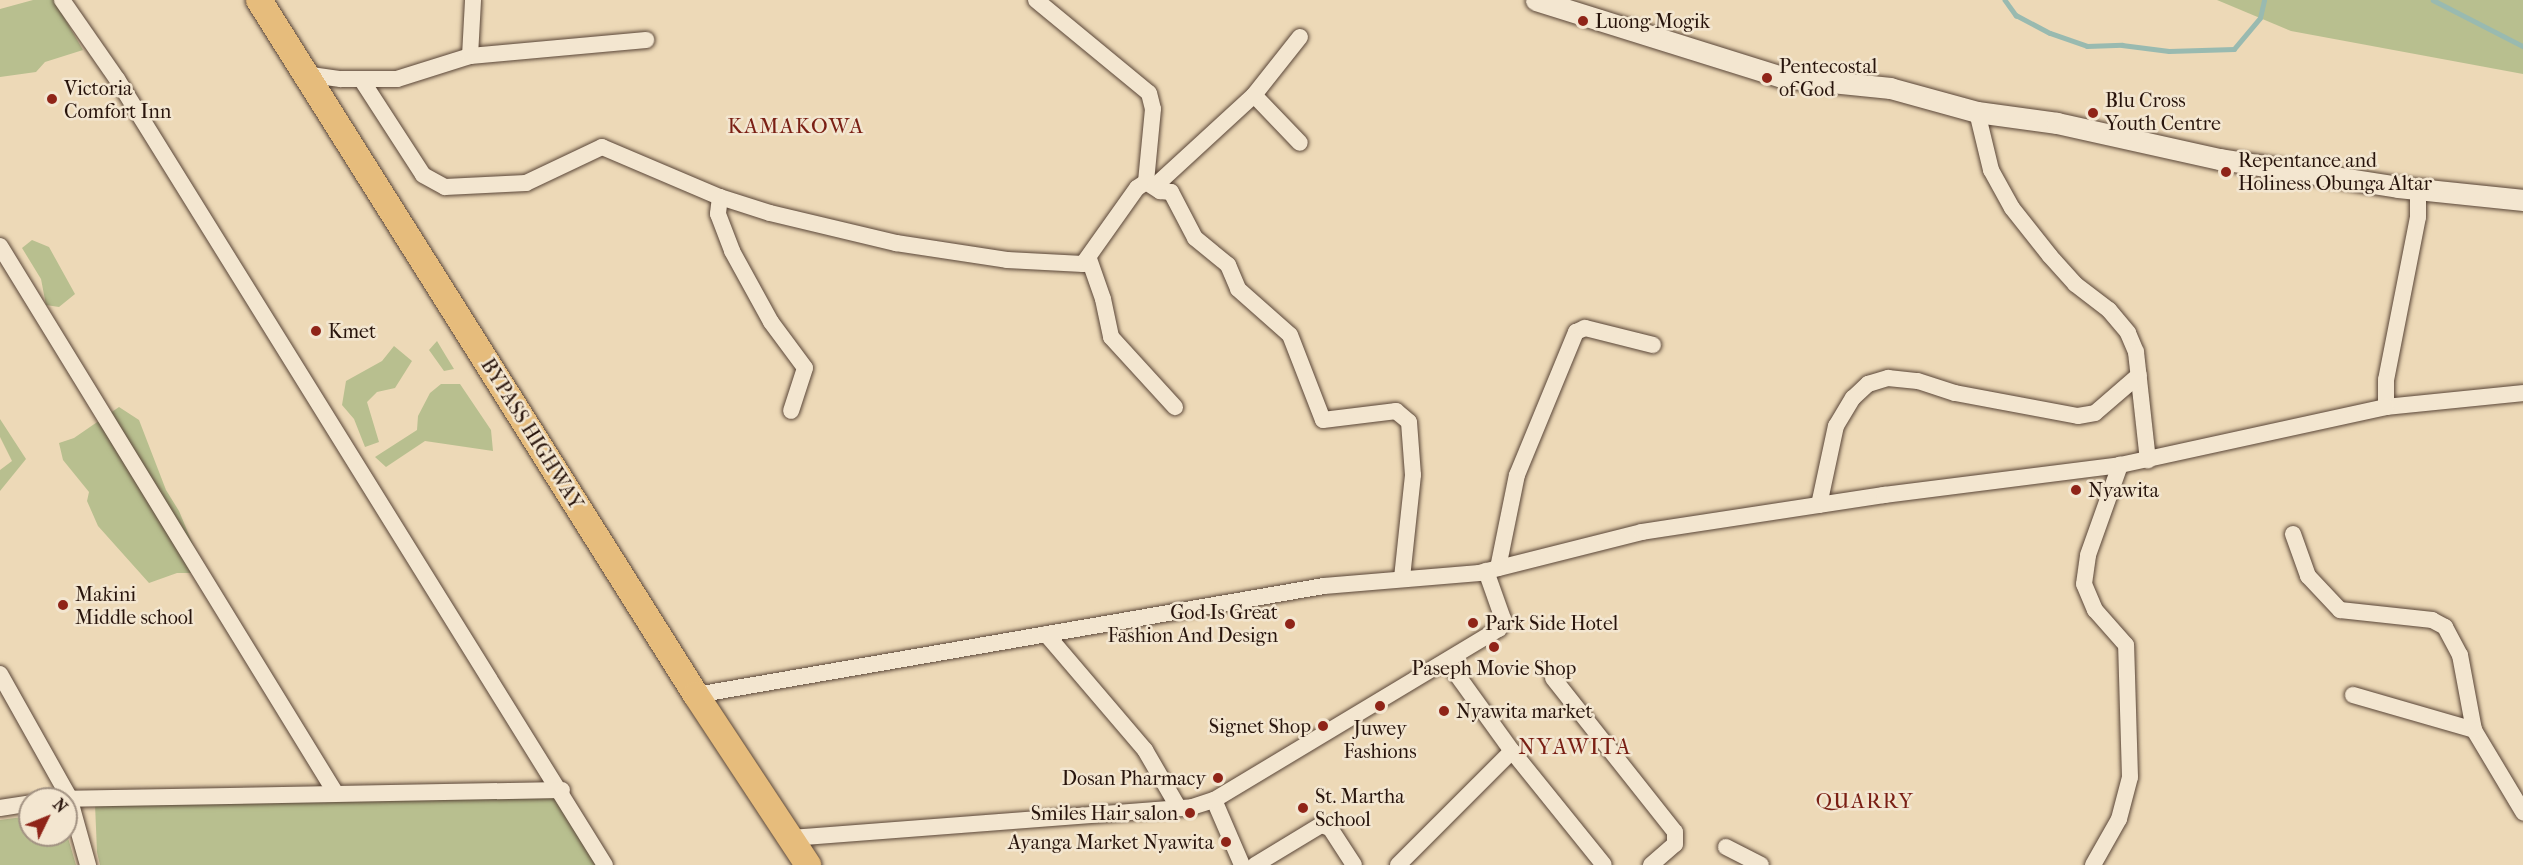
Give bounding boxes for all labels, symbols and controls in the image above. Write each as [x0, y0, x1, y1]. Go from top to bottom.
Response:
place label: Luong Mogik [1595, 9, 1710, 33]
marker: Luong Mogik [1576, 14, 1590, 28]
place label: Pentecostal of God [1779, 54, 1877, 101]
marker: Pentecostal of God [1760, 71, 1774, 85]
place label: Victoria Comfort Inn [64, 76, 171, 123]
place label: Blu Cross Youth Centre [2105, 89, 2221, 136]
marker: Victoria Comfort Inn [45, 92, 59, 106]
marker: Blu Cross Youth Centre [2086, 106, 2100, 120]
district label: KAMAKOWA [727, 113, 865, 139]
place label: Repentance and Holiness Obunga Altar [2238, 148, 2432, 195]
marker: Repentance and Holiness Obunga Altar [2219, 165, 2233, 179]
place label: Kmet [328, 319, 376, 343]
marker: Kmet [309, 324, 323, 338]
street label: BYPASS HIGHWAY [476, 354, 588, 514]
place label: Nyawita [2088, 478, 2159, 502]
marker: Nyawita [2069, 483, 2083, 497]
place label: Makini Middle school [75, 582, 193, 629]
marker: Makini Middle school [56, 598, 70, 612]
place label: God Is Great Fashion And Design [1108, 600, 1278, 647]
place label: Park Side Hotel [1485, 611, 1618, 635]
marker: Park Side Hotel [1466, 616, 1480, 630]
marker: God Is Great Fashion And Design [1283, 617, 1297, 631]
marker: Paseph Movie Shop [1487, 640, 1501, 654]
place label: Paseph Movie Shop [1412, 656, 1576, 680]
marker: Juwey Fashions [1373, 699, 1387, 713]
place label: Nyawita market [1456, 699, 1593, 723]
marker: Nyawita market [1437, 704, 1451, 718]
place label: Signet Shop [1209, 714, 1311, 738]
place label: Juwey Fashions [1343, 716, 1417, 763]
marker: Signet Shop [1316, 719, 1330, 733]
district label: NYAWITA [1518, 735, 1632, 761]
place label: Dosan Pharmacy [1062, 766, 1206, 790]
marker: Dosan Pharmacy [1211, 771, 1225, 785]
place label: St. Martha School [1315, 784, 1404, 831]
north arrow [18, 787, 78, 847]
district label: QUARRY [1816, 788, 1914, 814]
text: N [49, 795, 71, 817]
place label: Smiles Hair salon [1031, 801, 1178, 825]
marker: St. Martha School [1296, 801, 1310, 815]
marker: Smiles Hair salon [1183, 806, 1197, 820]
place label: Ayanga Market Nyawita [1008, 830, 1214, 854]
marker: Ayanga Market Nyawita [1219, 835, 1233, 849]

